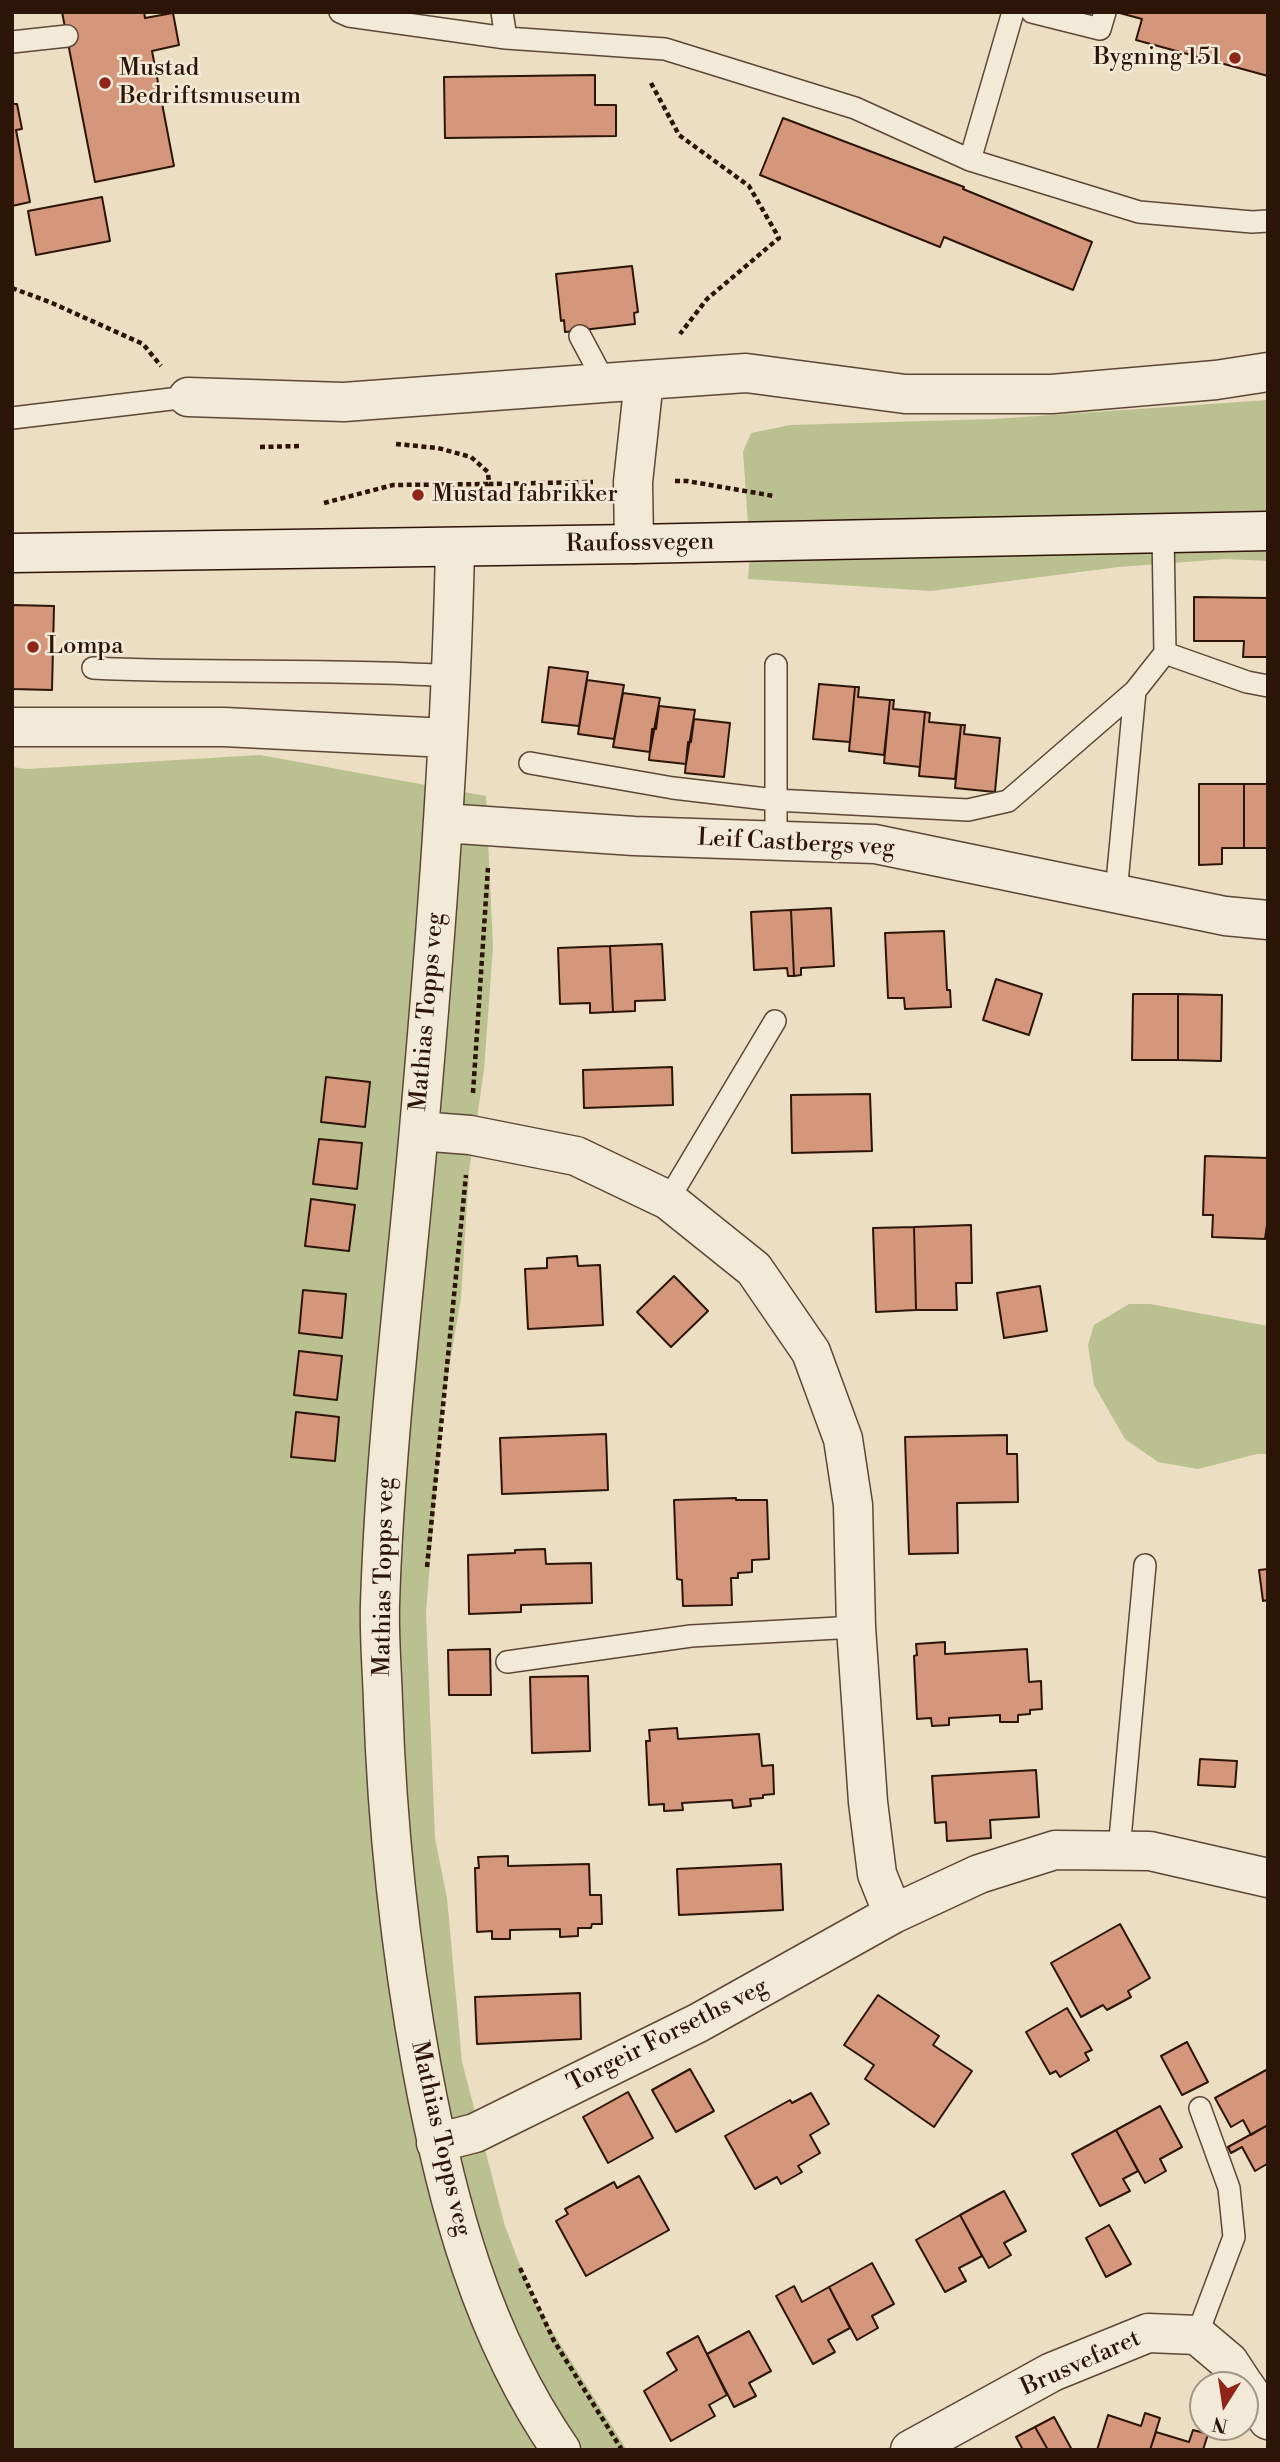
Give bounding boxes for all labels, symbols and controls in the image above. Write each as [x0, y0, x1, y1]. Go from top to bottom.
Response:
place label: Bygning 151 [1093, 44, 1221, 72]
marker: Bygning 151 [1227, 50, 1243, 66]
place label: Mustad Bedriftsmuseum [119, 55, 301, 111]
marker: Mustad Bedriftsmuseum [97, 75, 113, 91]
place label: Mustad fabrikker [432, 481, 618, 509]
marker: Mustad fabrikker [410, 487, 426, 503]
street label: Raufossvegen [566, 528, 714, 560]
place label: Lompa [47, 633, 123, 661]
marker: Lompa [25, 639, 41, 655]
street label: Leif Castbergs veg [697, 824, 895, 864]
street label: Mathias Topps veg [405, 911, 451, 1113]
street label: Mathias Topps veg [369, 1477, 401, 1677]
street label: Torgeir Forseths veg [563, 1973, 773, 2099]
street label: Mathias Topps veg [404, 2039, 476, 2239]
street label: Brusvefaret [1017, 2325, 1145, 2403]
north arrow [1189, 2371, 1259, 2441]
text: N [1210, 2411, 1230, 2438]

